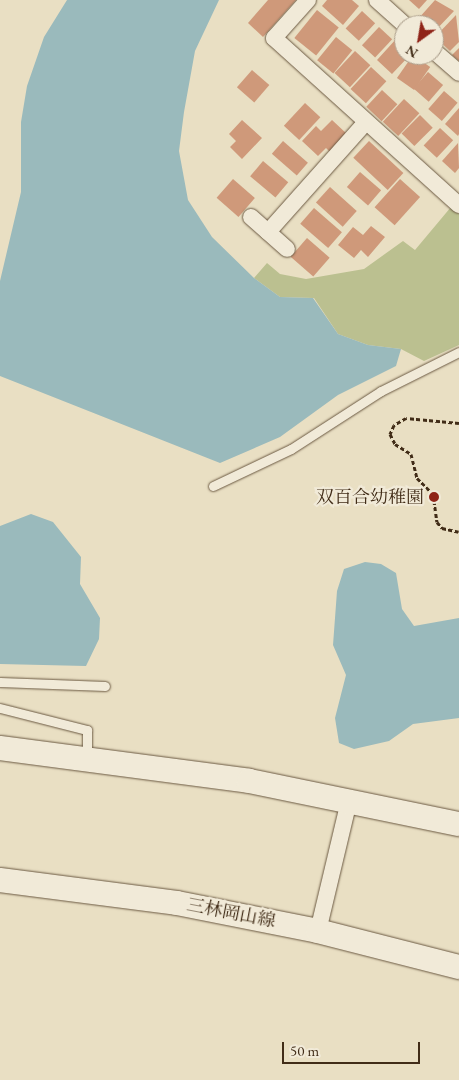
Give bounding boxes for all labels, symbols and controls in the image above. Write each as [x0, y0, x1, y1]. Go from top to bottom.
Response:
north arrow [394, 15, 444, 65]
text: N [402, 41, 421, 63]
place label: 双百合幼稚園 [316, 486, 424, 508]
marker: 双百合幼稚園 [428, 491, 440, 503]
street label: 三林岡山線 [185, 894, 277, 932]
scale bar [284, 1032, 422, 1064]
text: 50 m [290, 1041, 319, 1060]

